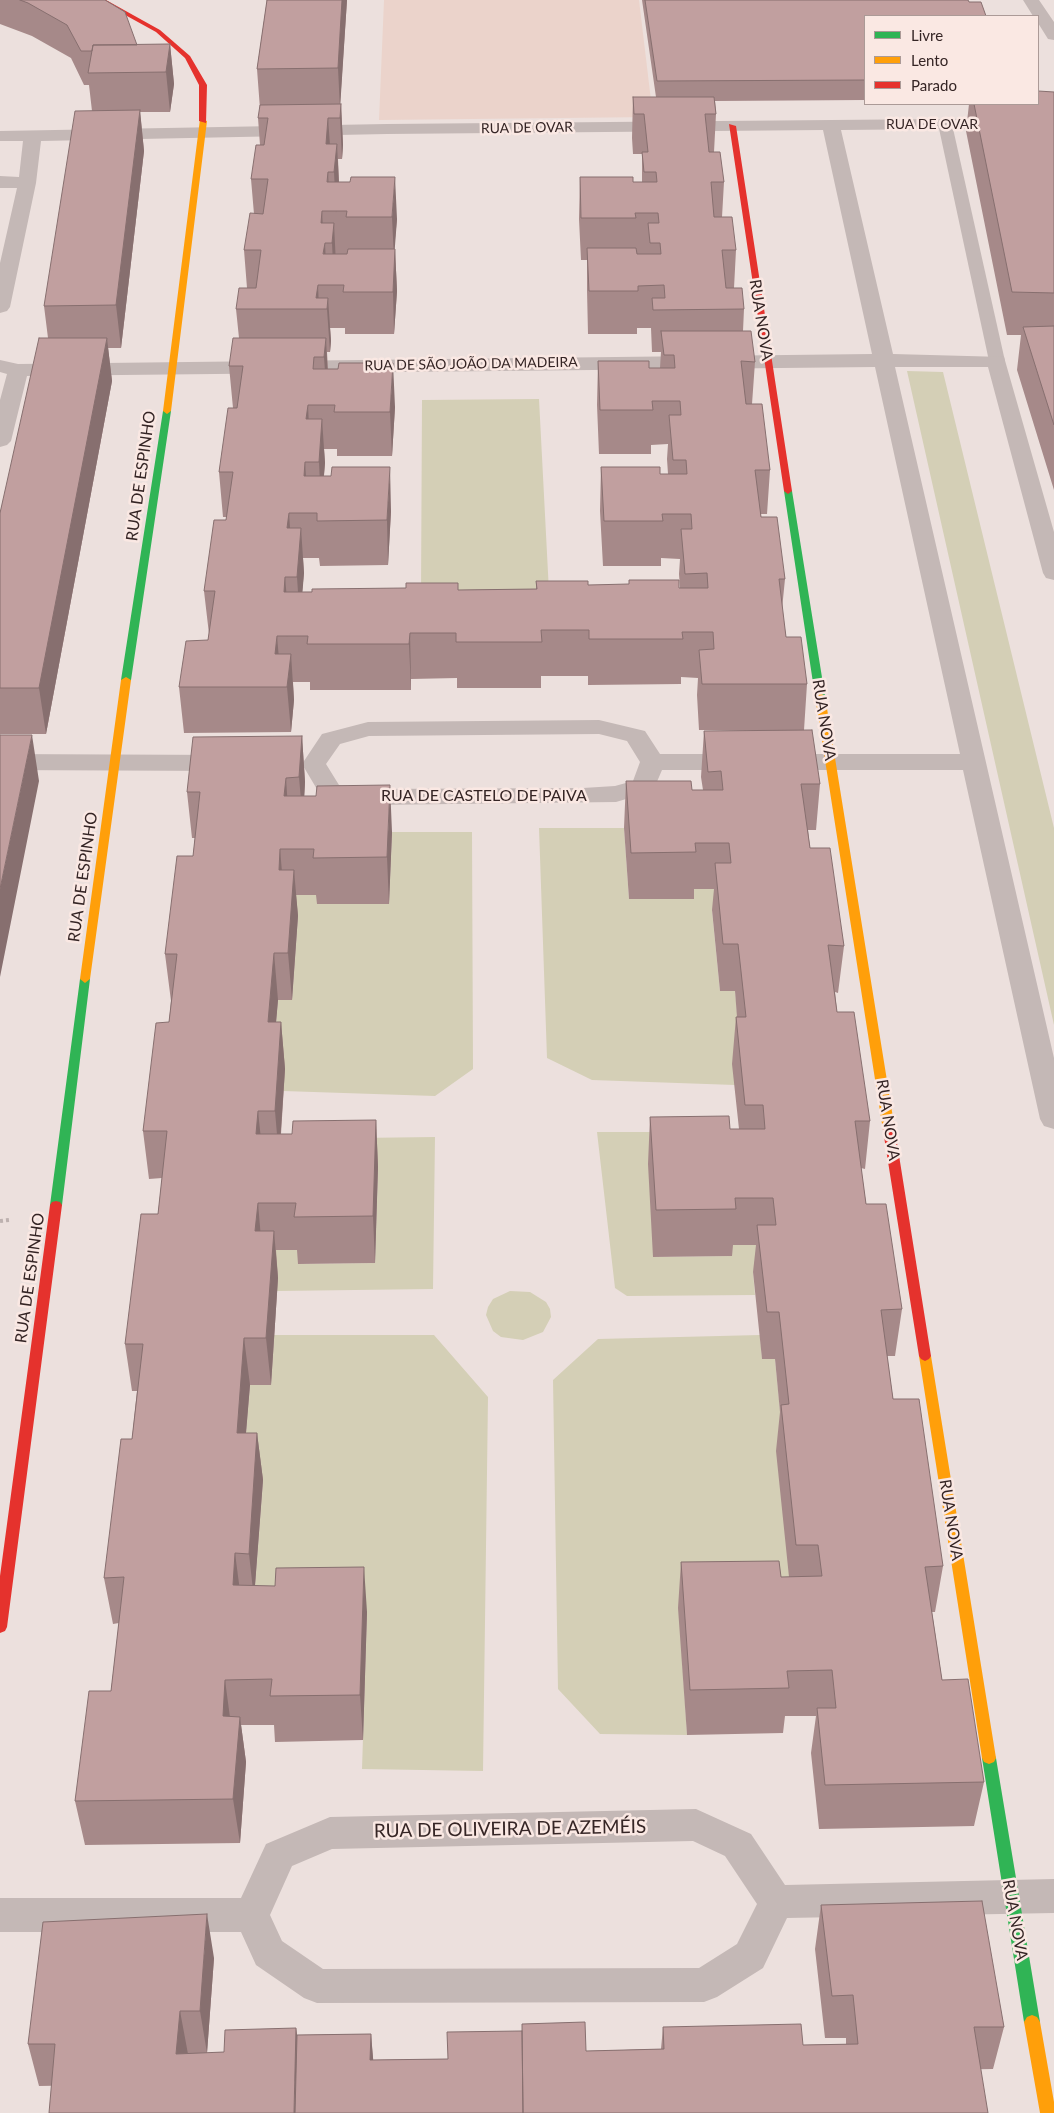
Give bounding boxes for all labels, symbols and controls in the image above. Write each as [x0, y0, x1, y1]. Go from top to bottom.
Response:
legend [864, 15, 1039, 105]
text: Livre [911, 26, 943, 44]
text: Lento [911, 51, 948, 69]
text: Parado [911, 76, 957, 94]
street label: RUA DE OVAR [886, 116, 978, 132]
street label: RUA DE OVAR [481, 119, 573, 137]
street label: RUA NOVA [745, 278, 777, 362]
street label: RUA DE SÃO JOÃO DA MADEIRA [364, 354, 578, 374]
street label: RUA DE ESPINHO [122, 410, 160, 542]
street label: RUA NOVA [808, 678, 840, 762]
street label: RUA DE CASTELO DE PAIVA [381, 786, 587, 806]
street label: RUA DE ESPINHO [64, 811, 102, 943]
street label: RUA NOVA [872, 1078, 904, 1162]
street label: RUA DE ESPINHO [11, 1212, 49, 1344]
street label: RUA NOVA [935, 1478, 967, 1562]
street label: RUA DE OLIVEIRA DE AZEMÉIS [374, 1815, 646, 1843]
street label: RUA NOVA [998, 1878, 1032, 1962]

